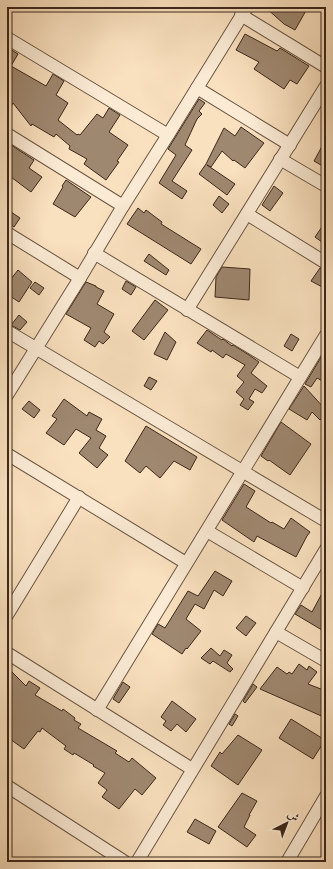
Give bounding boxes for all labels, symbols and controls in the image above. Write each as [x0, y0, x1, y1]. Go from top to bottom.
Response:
north arrow [267, 803, 307, 843]
text: ش [284, 807, 302, 825]

